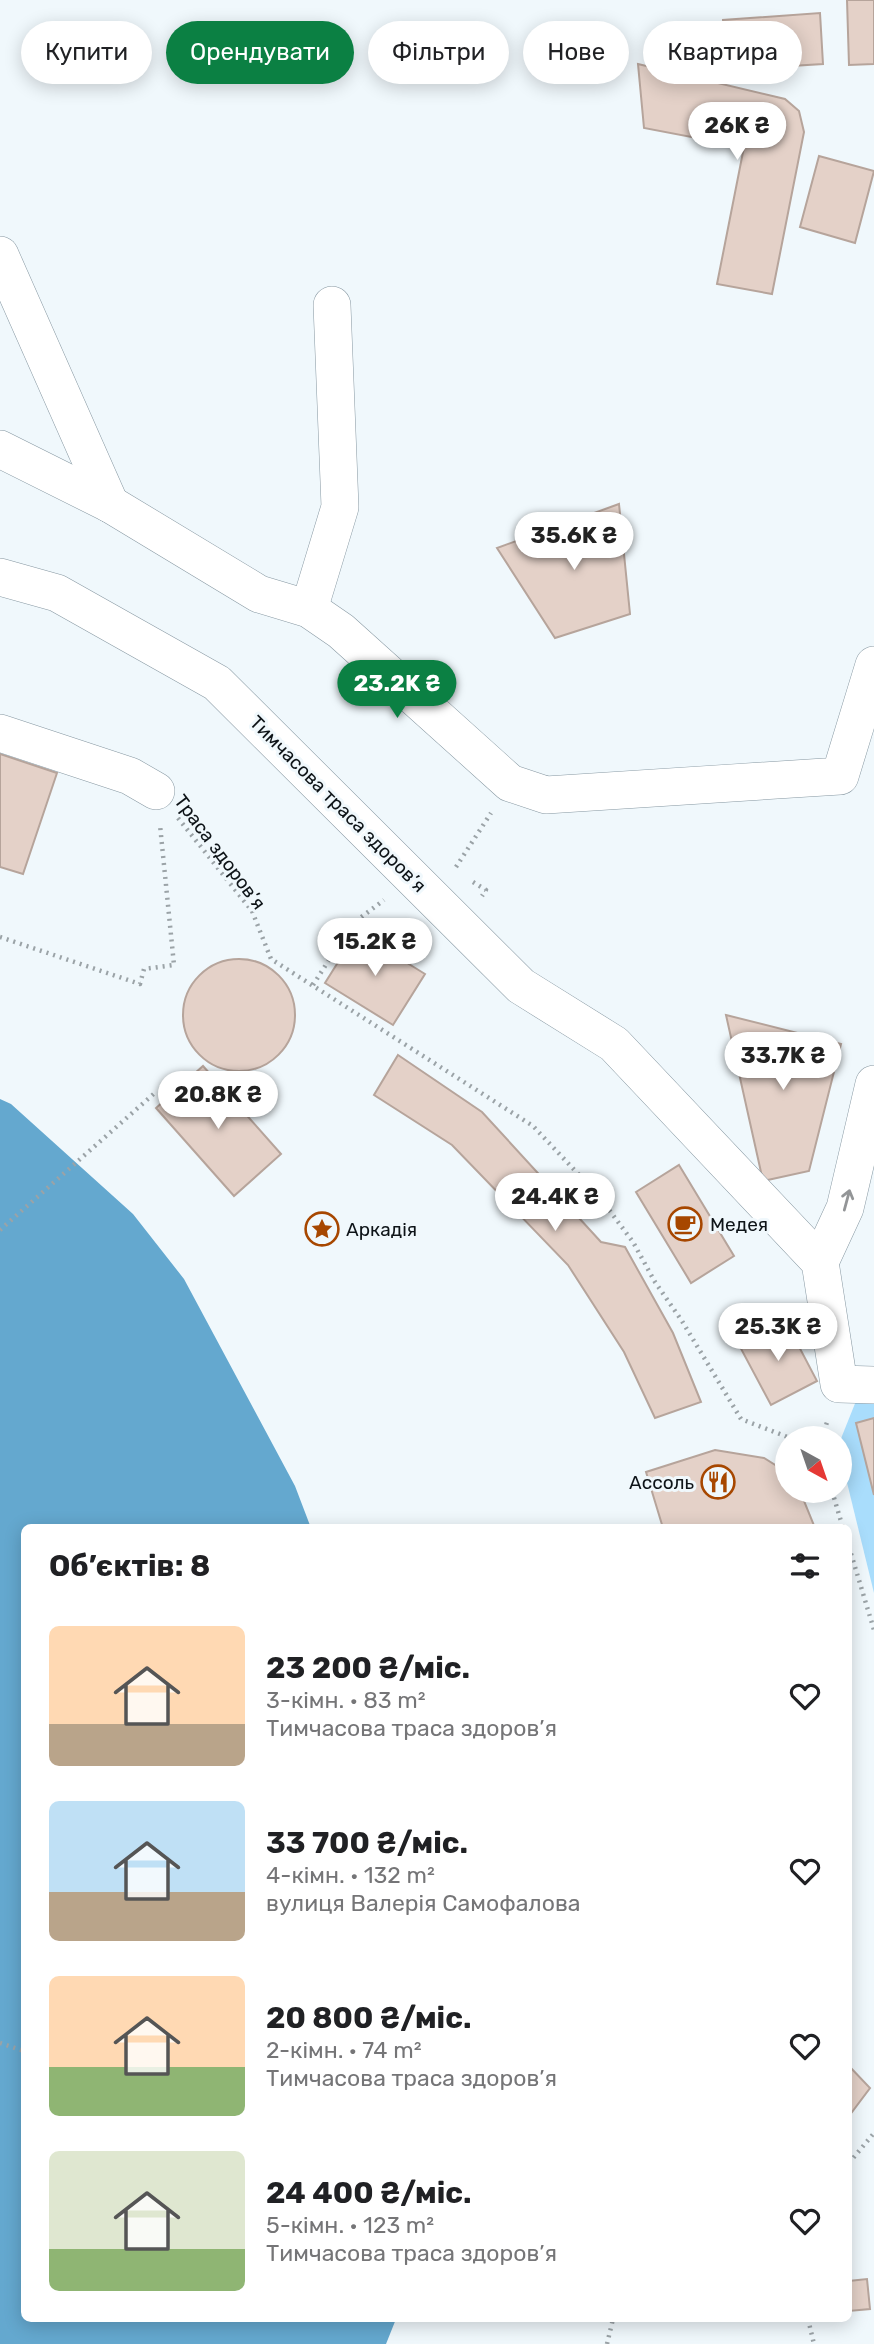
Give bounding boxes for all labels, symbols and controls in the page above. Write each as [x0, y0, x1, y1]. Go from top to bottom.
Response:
chip: Купити [21, 21, 152, 84]
chip: Орендувати [166, 21, 354, 84]
chip: Фільтри [368, 21, 509, 84]
chip: Нове [523, 21, 629, 84]
chip: Квартира [643, 21, 802, 84]
pin: 26K ₴ [688, 102, 786, 162]
text: 26K ₴ [704, 111, 770, 139]
pin: 35.6K ₴ [509, 512, 639, 572]
text: 35.6K ₴ [531, 521, 617, 549]
pin: 23.2K ₴ [332, 660, 462, 720]
text: 23.2K ₴ [353, 669, 441, 697]
street label: Тимчасова траса здоров’я [245, 711, 431, 897]
street label: Траса здоров’я [169, 790, 271, 914]
pin: 15.2K ₴ [310, 918, 440, 978]
text: 15.2K ₴ [333, 927, 417, 955]
pin: 33.7K ₴ [718, 1032, 848, 1092]
text: 33.7K ₴ [741, 1041, 825, 1069]
pin: 20.8K ₴ [153, 1072, 283, 1131]
text: 20.8K ₴ [174, 1080, 262, 1108]
pin: 24.4K ₴ [490, 1174, 620, 1233]
text: 24.4K ₴ [511, 1182, 599, 1210]
one-way arrow [841, 1189, 854, 1211]
cafe icon: Медея [666, 1205, 704, 1243]
place icon: Аркадія [303, 1210, 341, 1248]
place label: Медея [710, 1213, 768, 1236]
place label: Аркадія [346, 1218, 417, 1241]
pin: 25.3K ₴ [713, 1304, 843, 1363]
text: 25.3K ₴ [734, 1312, 822, 1340]
north arrow [775, 1426, 852, 1503]
map controls [775, 1426, 852, 1503]
restaurant icon: Ассоль [699, 1463, 737, 1501]
place label: Ассоль [629, 1471, 694, 1494]
icon: filters [786, 1547, 824, 1585]
text: Об’єктів: 8 [49, 1548, 210, 1584]
text: 23 200 ₴/міс. [266, 1650, 470, 1686]
icon: home [105, 1654, 189, 1738]
icon: heart [786, 1677, 824, 1715]
text: 3-кімн. · 83 m² [266, 1686, 426, 1714]
text: Тимчасова траса здоров’я [266, 1714, 557, 1742]
text: 33 700 ₴/міс. [266, 1825, 468, 1861]
icon: home [105, 1829, 189, 1913]
icon: heart [786, 1852, 824, 1890]
text: 4-кімн. · 132 m² [266, 1861, 435, 1889]
text: вулиця Валерія Самофалова [266, 1889, 580, 1917]
text: 20 800 ₴/міс. [266, 2000, 471, 2036]
icon: home [105, 2004, 189, 2088]
icon: heart [786, 2027, 824, 2065]
text: 2-кімн. · 74 m² [266, 2036, 422, 2064]
text: Тимчасова траса здоров’я [266, 2064, 557, 2092]
text: 24 400 ₴/міс. [266, 2175, 472, 2211]
icon: home [105, 2179, 189, 2263]
icon: heart [786, 2202, 824, 2240]
text: 5-кімн. · 123 m² [266, 2211, 434, 2239]
text: Тимчасова траса здоров’я [266, 2239, 557, 2267]

